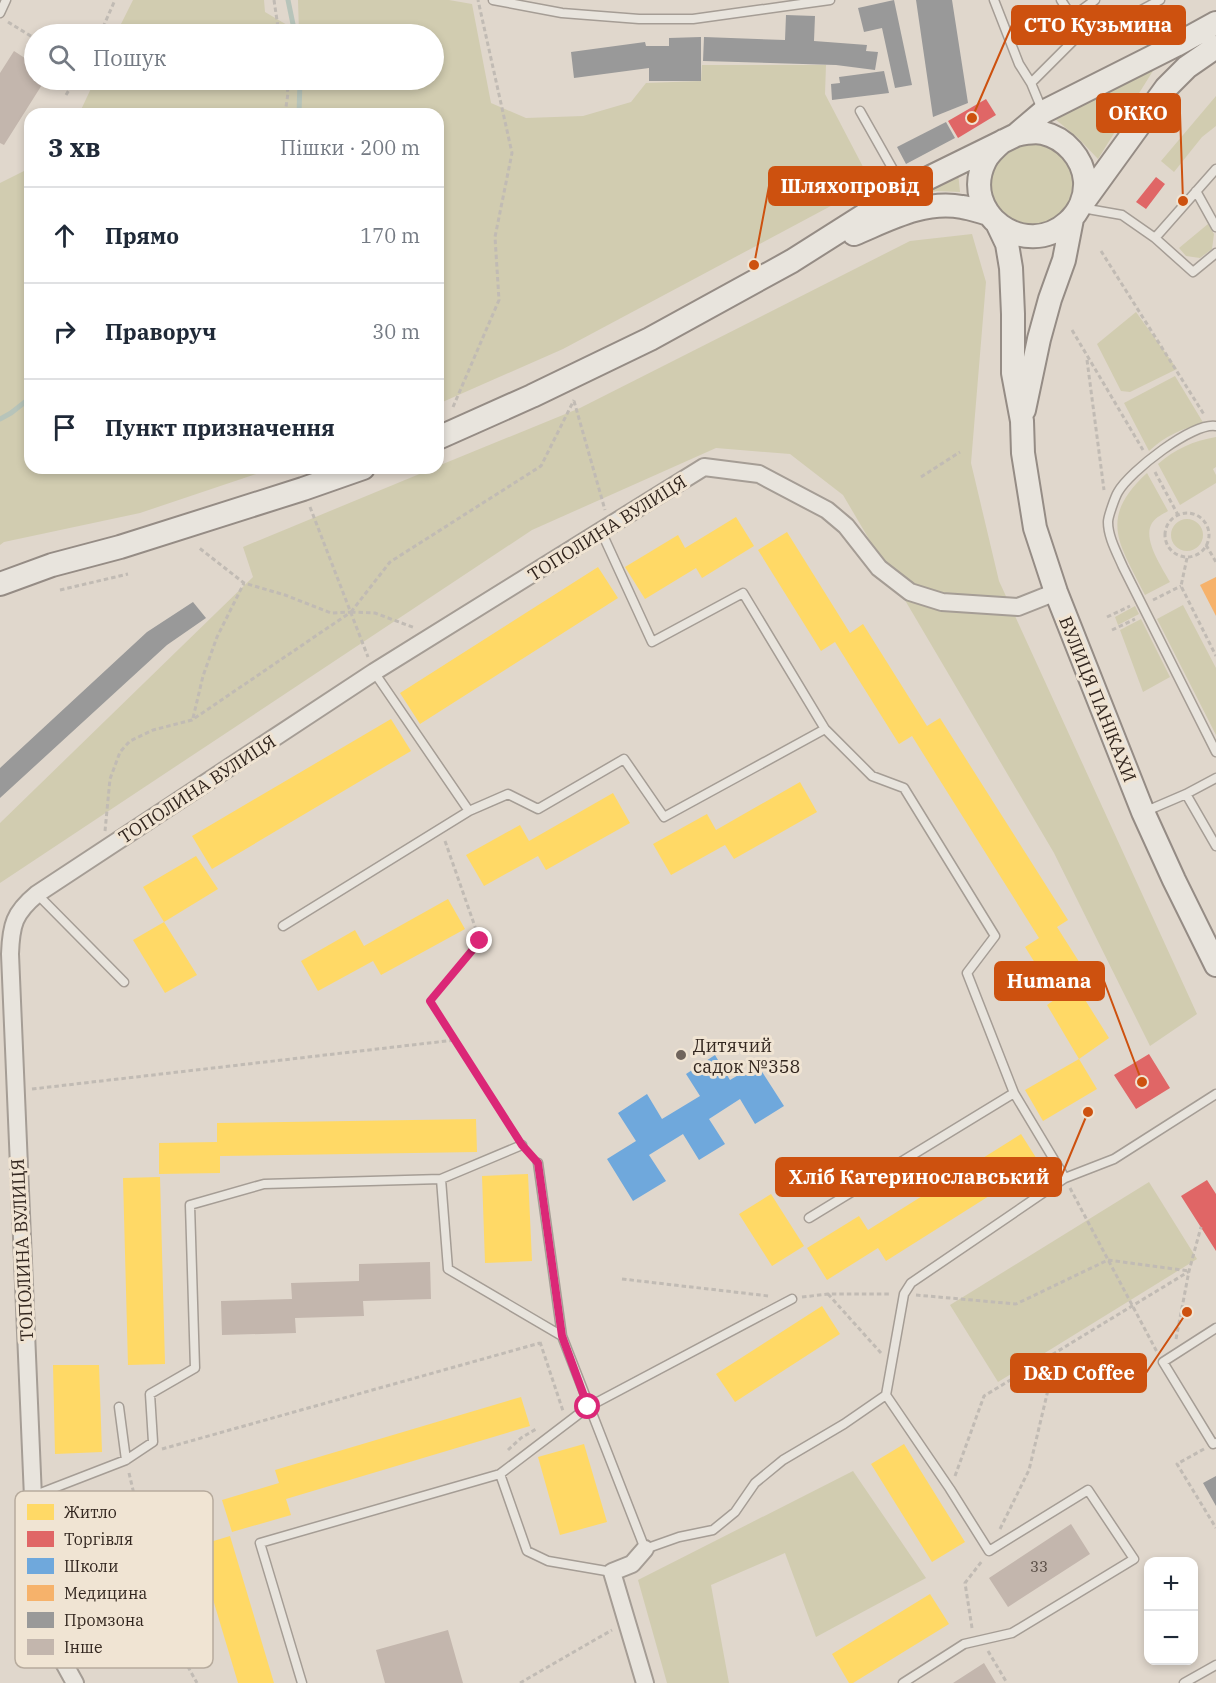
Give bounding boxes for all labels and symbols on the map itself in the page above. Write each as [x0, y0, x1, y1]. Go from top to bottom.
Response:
callout: СТО Кузьмина [1012, 6, 1185, 44]
text: СТО Кузьмина [1024, 11, 1172, 38]
callout: ОККО [1097, 94, 1180, 132]
text: ОККО [1108, 99, 1168, 126]
callout: Шляхопровід [769, 167, 932, 205]
text: Шляхопровід [781, 172, 920, 199]
street label: ТОПОЛИНА ВУЛИЦЯ [523, 470, 691, 586]
street label: ВУЛИЦЯ ПАНІКАХИ [1054, 613, 1142, 785]
street label: ТОПОЛИНА ВУЛИЦЯ [114, 730, 280, 848]
route end [466, 927, 492, 953]
callout: Humana [995, 962, 1104, 1000]
text: Humana [1007, 967, 1091, 994]
place label: Дитячий садок №358 [693, 1034, 800, 1078]
marker: Дитячий садок №358 [674, 1048, 688, 1062]
street label: ТОПОЛИНА ВУЛИЦЯ [6, 1158, 38, 1342]
callout: Хліб Катеринославський [776, 1158, 1061, 1196]
text: Хліб Катеринославський [789, 1163, 1049, 1190]
callout: D&D Coffee [1011, 1354, 1146, 1392]
text: D&D Coffee [1023, 1359, 1135, 1386]
route start [574, 1393, 600, 1419]
legend [15, 1491, 213, 1668]
text: Житло [64, 1502, 117, 1522]
text: Торгівля [64, 1529, 133, 1549]
text: Школи [64, 1556, 119, 1576]
house number: 33 [1030, 1557, 1048, 1576]
text: Медицина [64, 1583, 147, 1603]
text: Промзона [64, 1610, 144, 1630]
text: Інше [64, 1637, 103, 1657]

